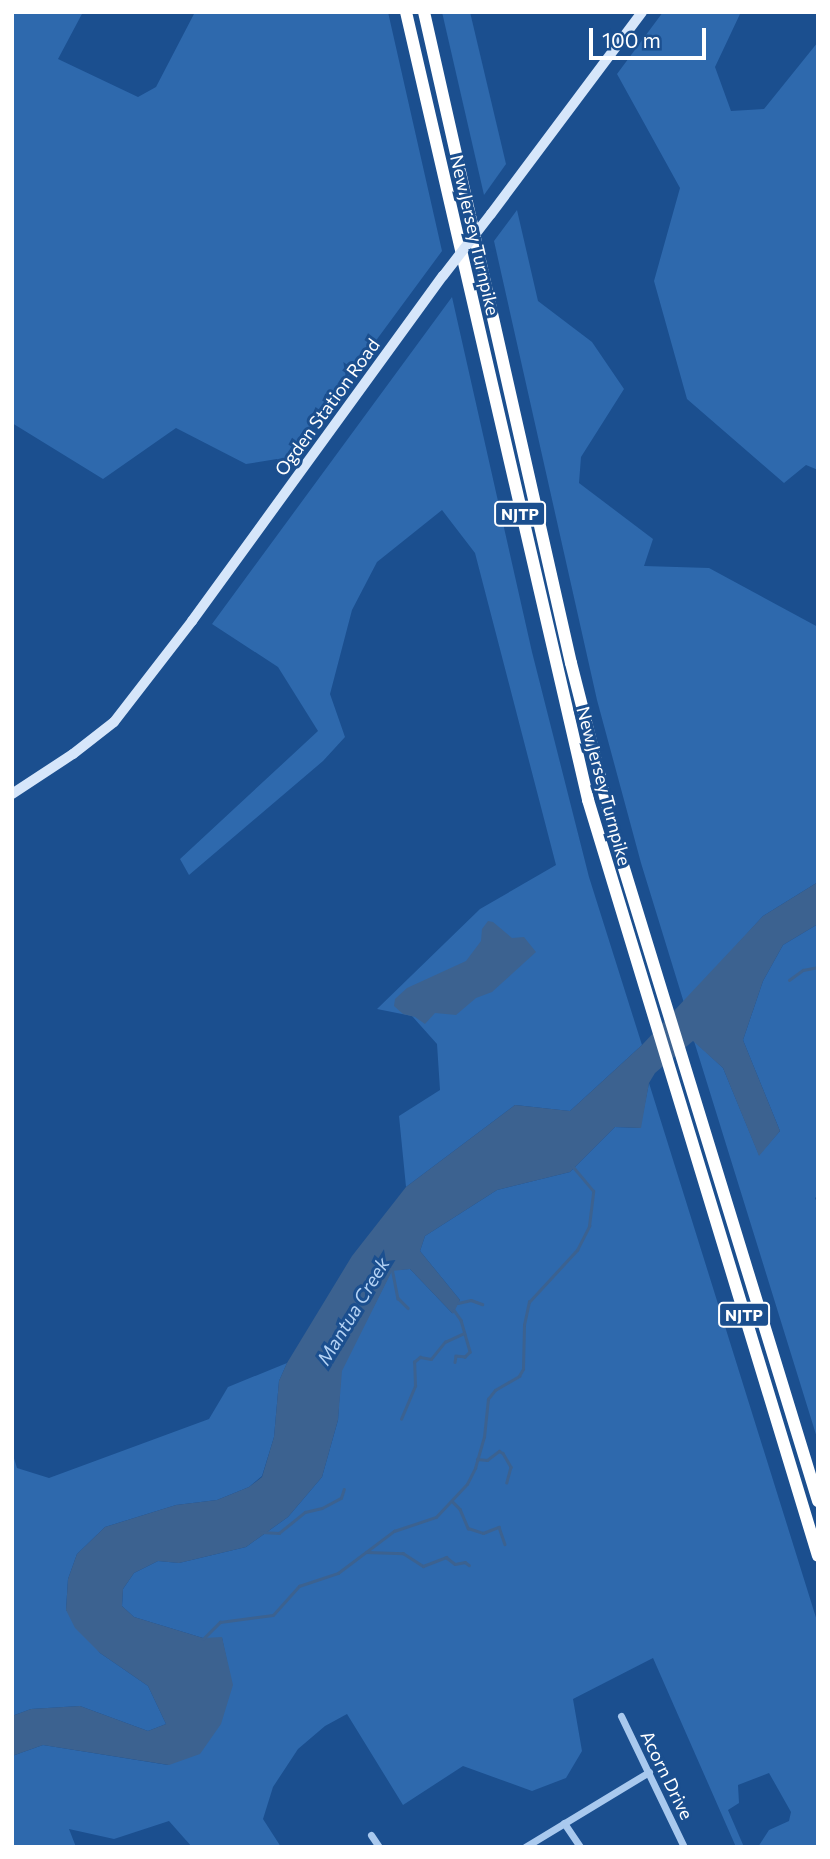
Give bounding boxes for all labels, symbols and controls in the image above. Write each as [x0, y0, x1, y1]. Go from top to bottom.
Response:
scale bar [592, 14, 709, 58]
text: 100 m [602, 27, 661, 52]
street label: New Jersey Turnpike [446, 153, 504, 317]
street label: Ogden Station Road [270, 334, 384, 480]
road number: NJTP [494, 502, 546, 526]
street label: New Jersey Turnpike [572, 704, 636, 868]
water label: Mantua Creek [312, 1253, 394, 1369]
road number: NJTP [718, 1302, 770, 1328]
street label: Acorn Drive [636, 1727, 698, 1823]

